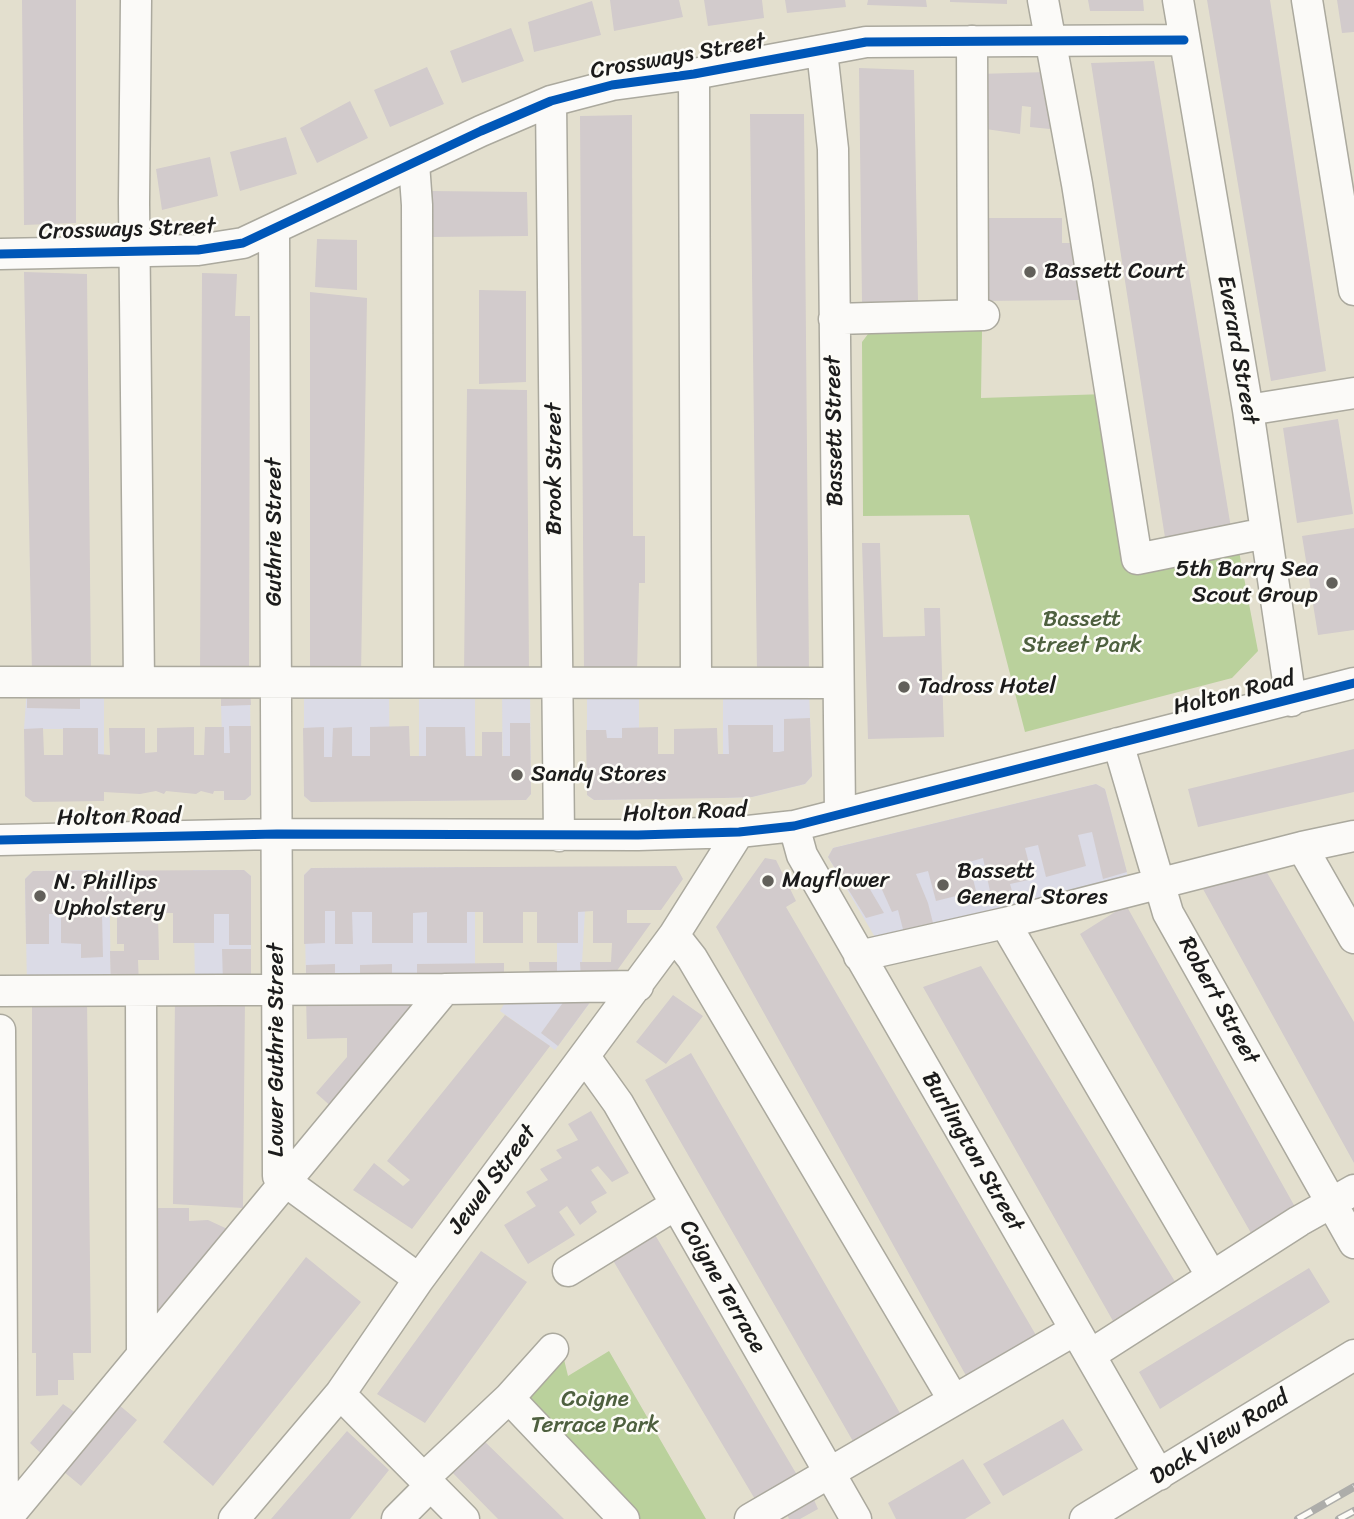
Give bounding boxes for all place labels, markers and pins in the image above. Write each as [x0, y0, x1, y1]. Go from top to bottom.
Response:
place label: Bassett Court [1044, 258, 1186, 286]
marker: Bassett Court [1022, 264, 1038, 280]
place label: 5th Barry Sea Scout Group [1175, 556, 1318, 610]
marker: 5th Barry Sea Scout Group [1324, 575, 1340, 591]
place label: Tadross Hotel [918, 673, 1056, 701]
marker: Tadross Hotel [896, 679, 912, 695]
place label: Sandy Stores [531, 761, 666, 789]
marker: Sandy Stores [509, 767, 525, 783]
place label: Bassett General Stores [957, 858, 1108, 912]
place label: Mayflower [782, 867, 889, 895]
place label: N. Phillips Upholstery [54, 869, 165, 923]
marker: Mayflower [760, 873, 776, 889]
marker: Bassett General Stores [935, 877, 951, 893]
marker: N. Phillips Upholstery [32, 888, 48, 904]

